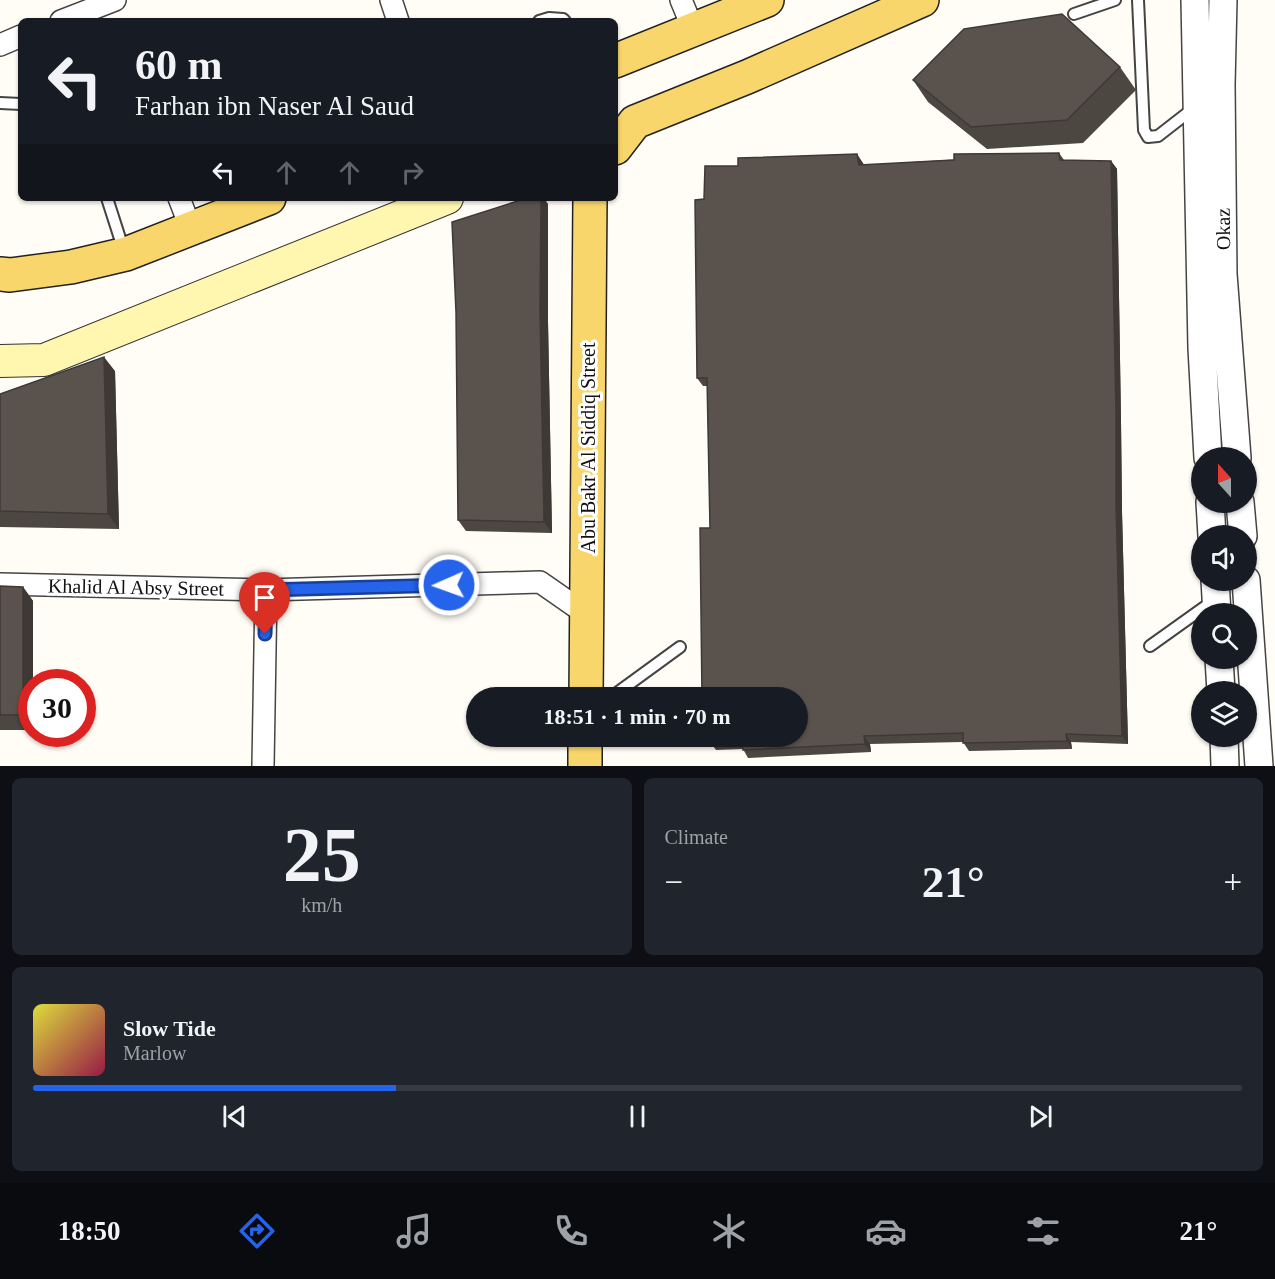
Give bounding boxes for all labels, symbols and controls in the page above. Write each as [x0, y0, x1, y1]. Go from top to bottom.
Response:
icon: left [36, 42, 114, 120]
text: 60 m [135, 42, 223, 88]
text: Farhan ibn Naser Al Saud [135, 91, 414, 121]
icon: left [207, 156, 240, 189]
icon: ahead [270, 156, 303, 189]
icon: ahead [333, 156, 366, 189]
icon: right [396, 156, 429, 189]
street label: Okaz [1212, 208, 1234, 250]
street label: Abu Bakr Al Siddiq Street [577, 342, 600, 554]
north arrow [1191, 447, 1257, 513]
map controls [1191, 447, 1257, 747]
button: sound [1191, 525, 1257, 591]
position arrow [417, 553, 481, 617]
pin [239, 572, 290, 634]
street label: Khalid Al Absy Street [48, 574, 225, 601]
icon: arrive [248, 581, 281, 614]
button: search [1191, 603, 1257, 669]
speed limit sign: 30 [18, 669, 96, 747]
button: layers [1191, 681, 1257, 747]
text: 18:51 · 1 min · 70 m [544, 704, 731, 729]
text: 25 [283, 811, 361, 898]
text: Climate [665, 826, 728, 848]
text: 21° [922, 857, 985, 907]
text: − [665, 864, 683, 900]
text: + [1223, 864, 1242, 900]
text: km/h [301, 894, 342, 916]
text: Slow Tide [123, 1016, 216, 1041]
text: Marlow [123, 1042, 186, 1064]
icon: previous [218, 1100, 251, 1133]
icon: pause [621, 1100, 654, 1133]
icon: next [1024, 1100, 1057, 1133]
icon: directions [236, 1210, 278, 1252]
icon: music [393, 1210, 435, 1252]
icon: phone [550, 1210, 592, 1252]
icon: climate [708, 1210, 750, 1252]
icon: car [865, 1210, 907, 1252]
icon: filters [1022, 1210, 1064, 1252]
text: 18:50 [58, 1216, 121, 1246]
text: 21° [1179, 1216, 1217, 1246]

